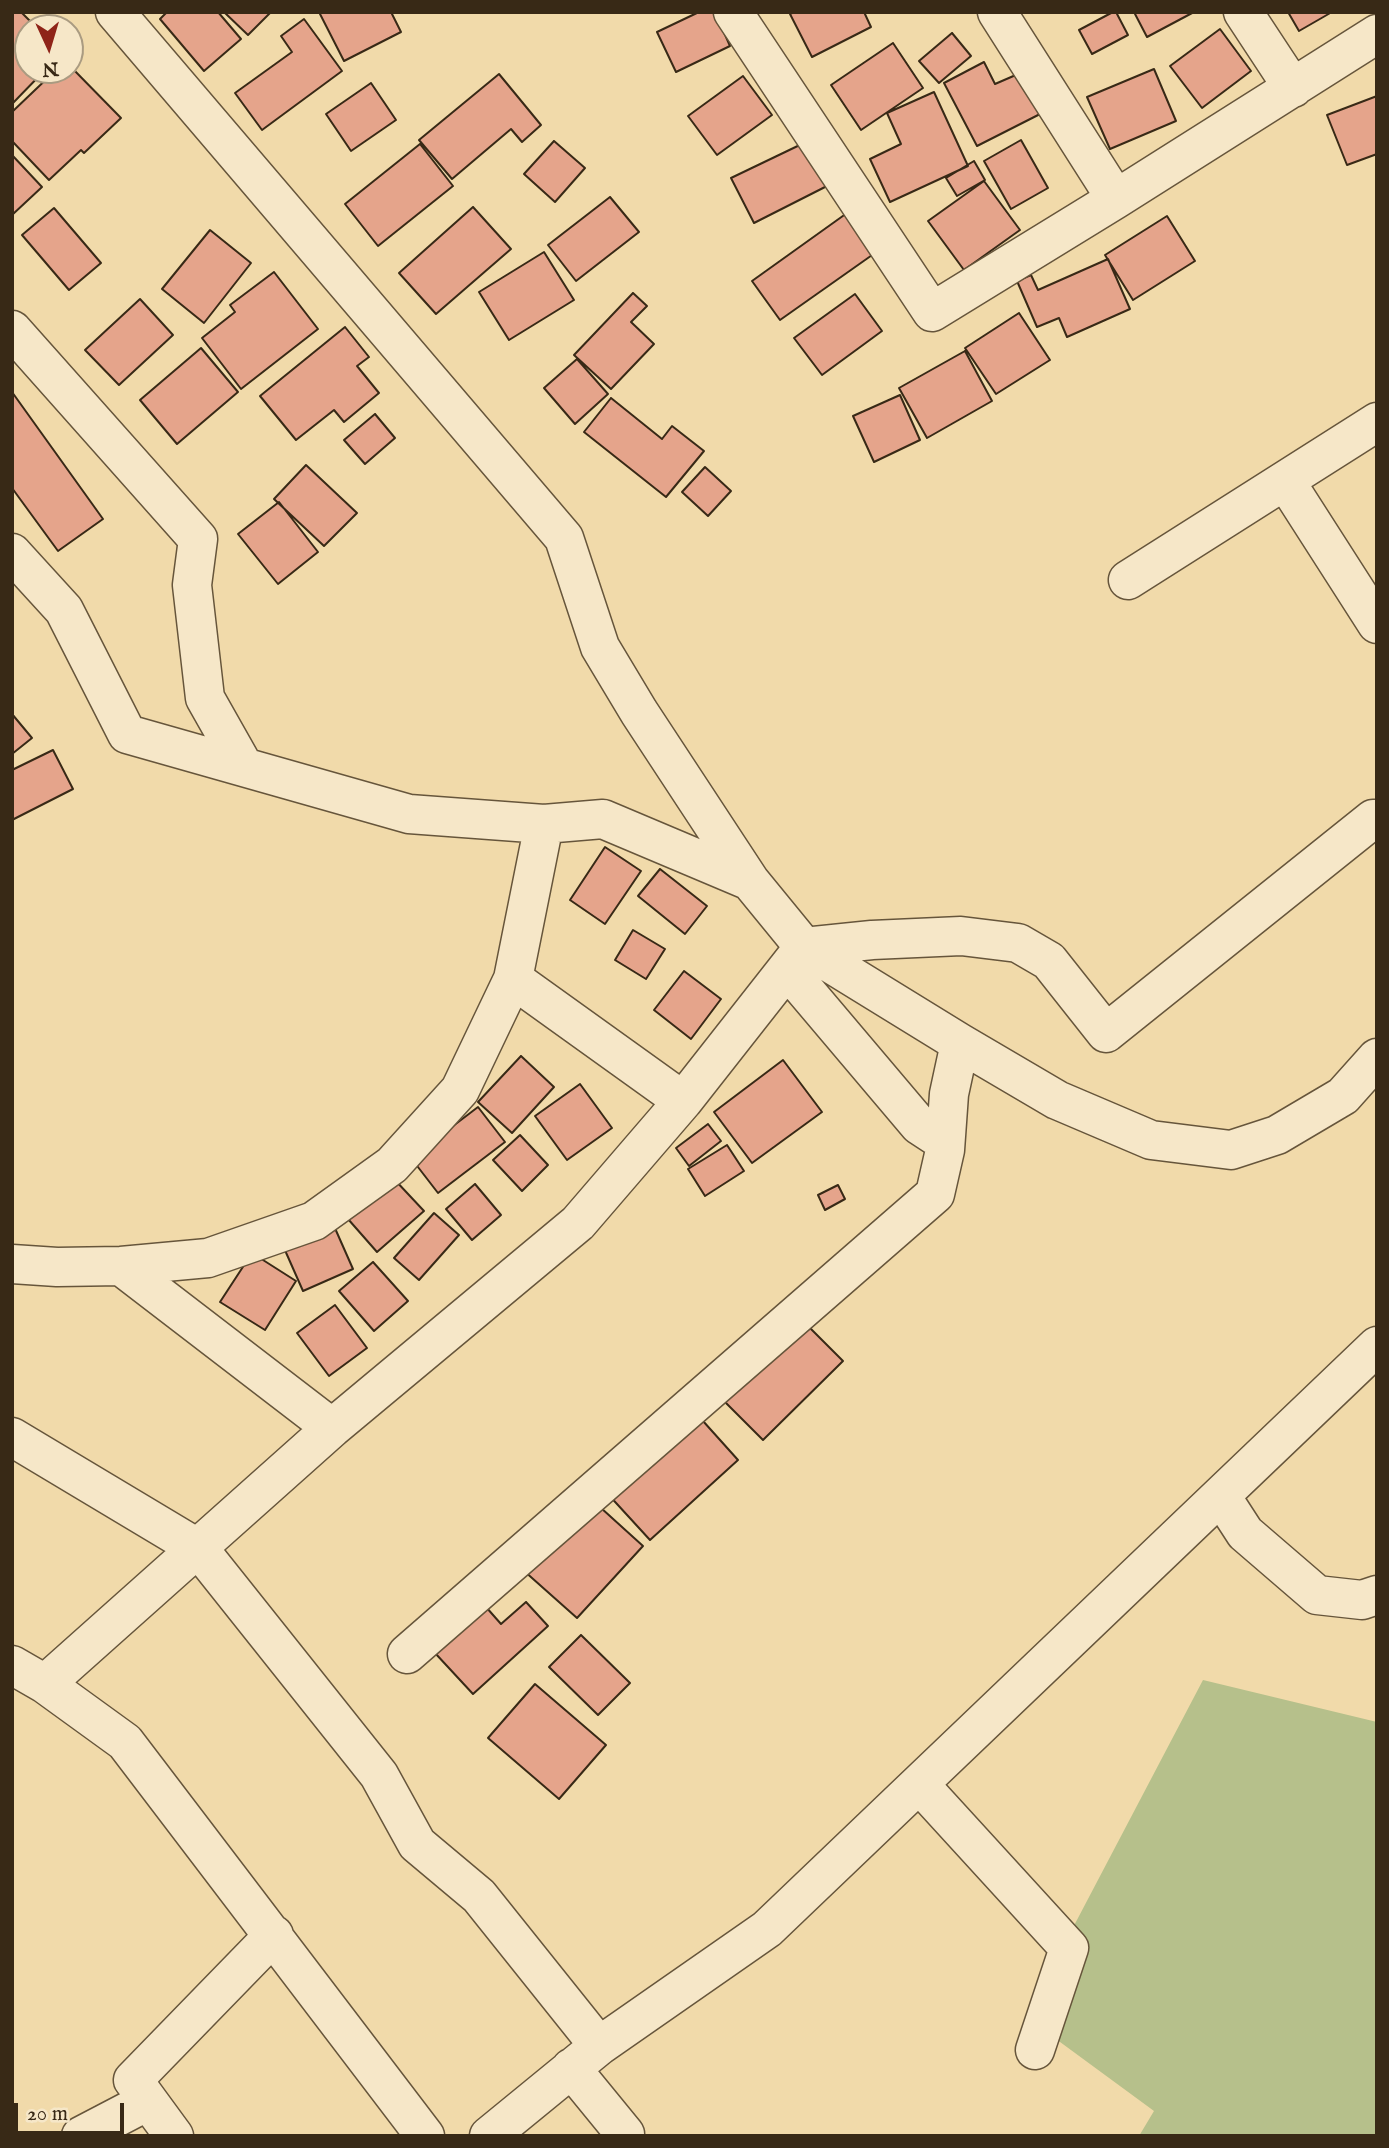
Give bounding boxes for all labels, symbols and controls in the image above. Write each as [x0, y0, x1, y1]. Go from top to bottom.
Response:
north arrow [14, 14, 84, 84]
text: N [41, 55, 59, 80]
scale bar [18, 2088, 128, 2132]
text: 20 m [27, 2101, 68, 2128]

